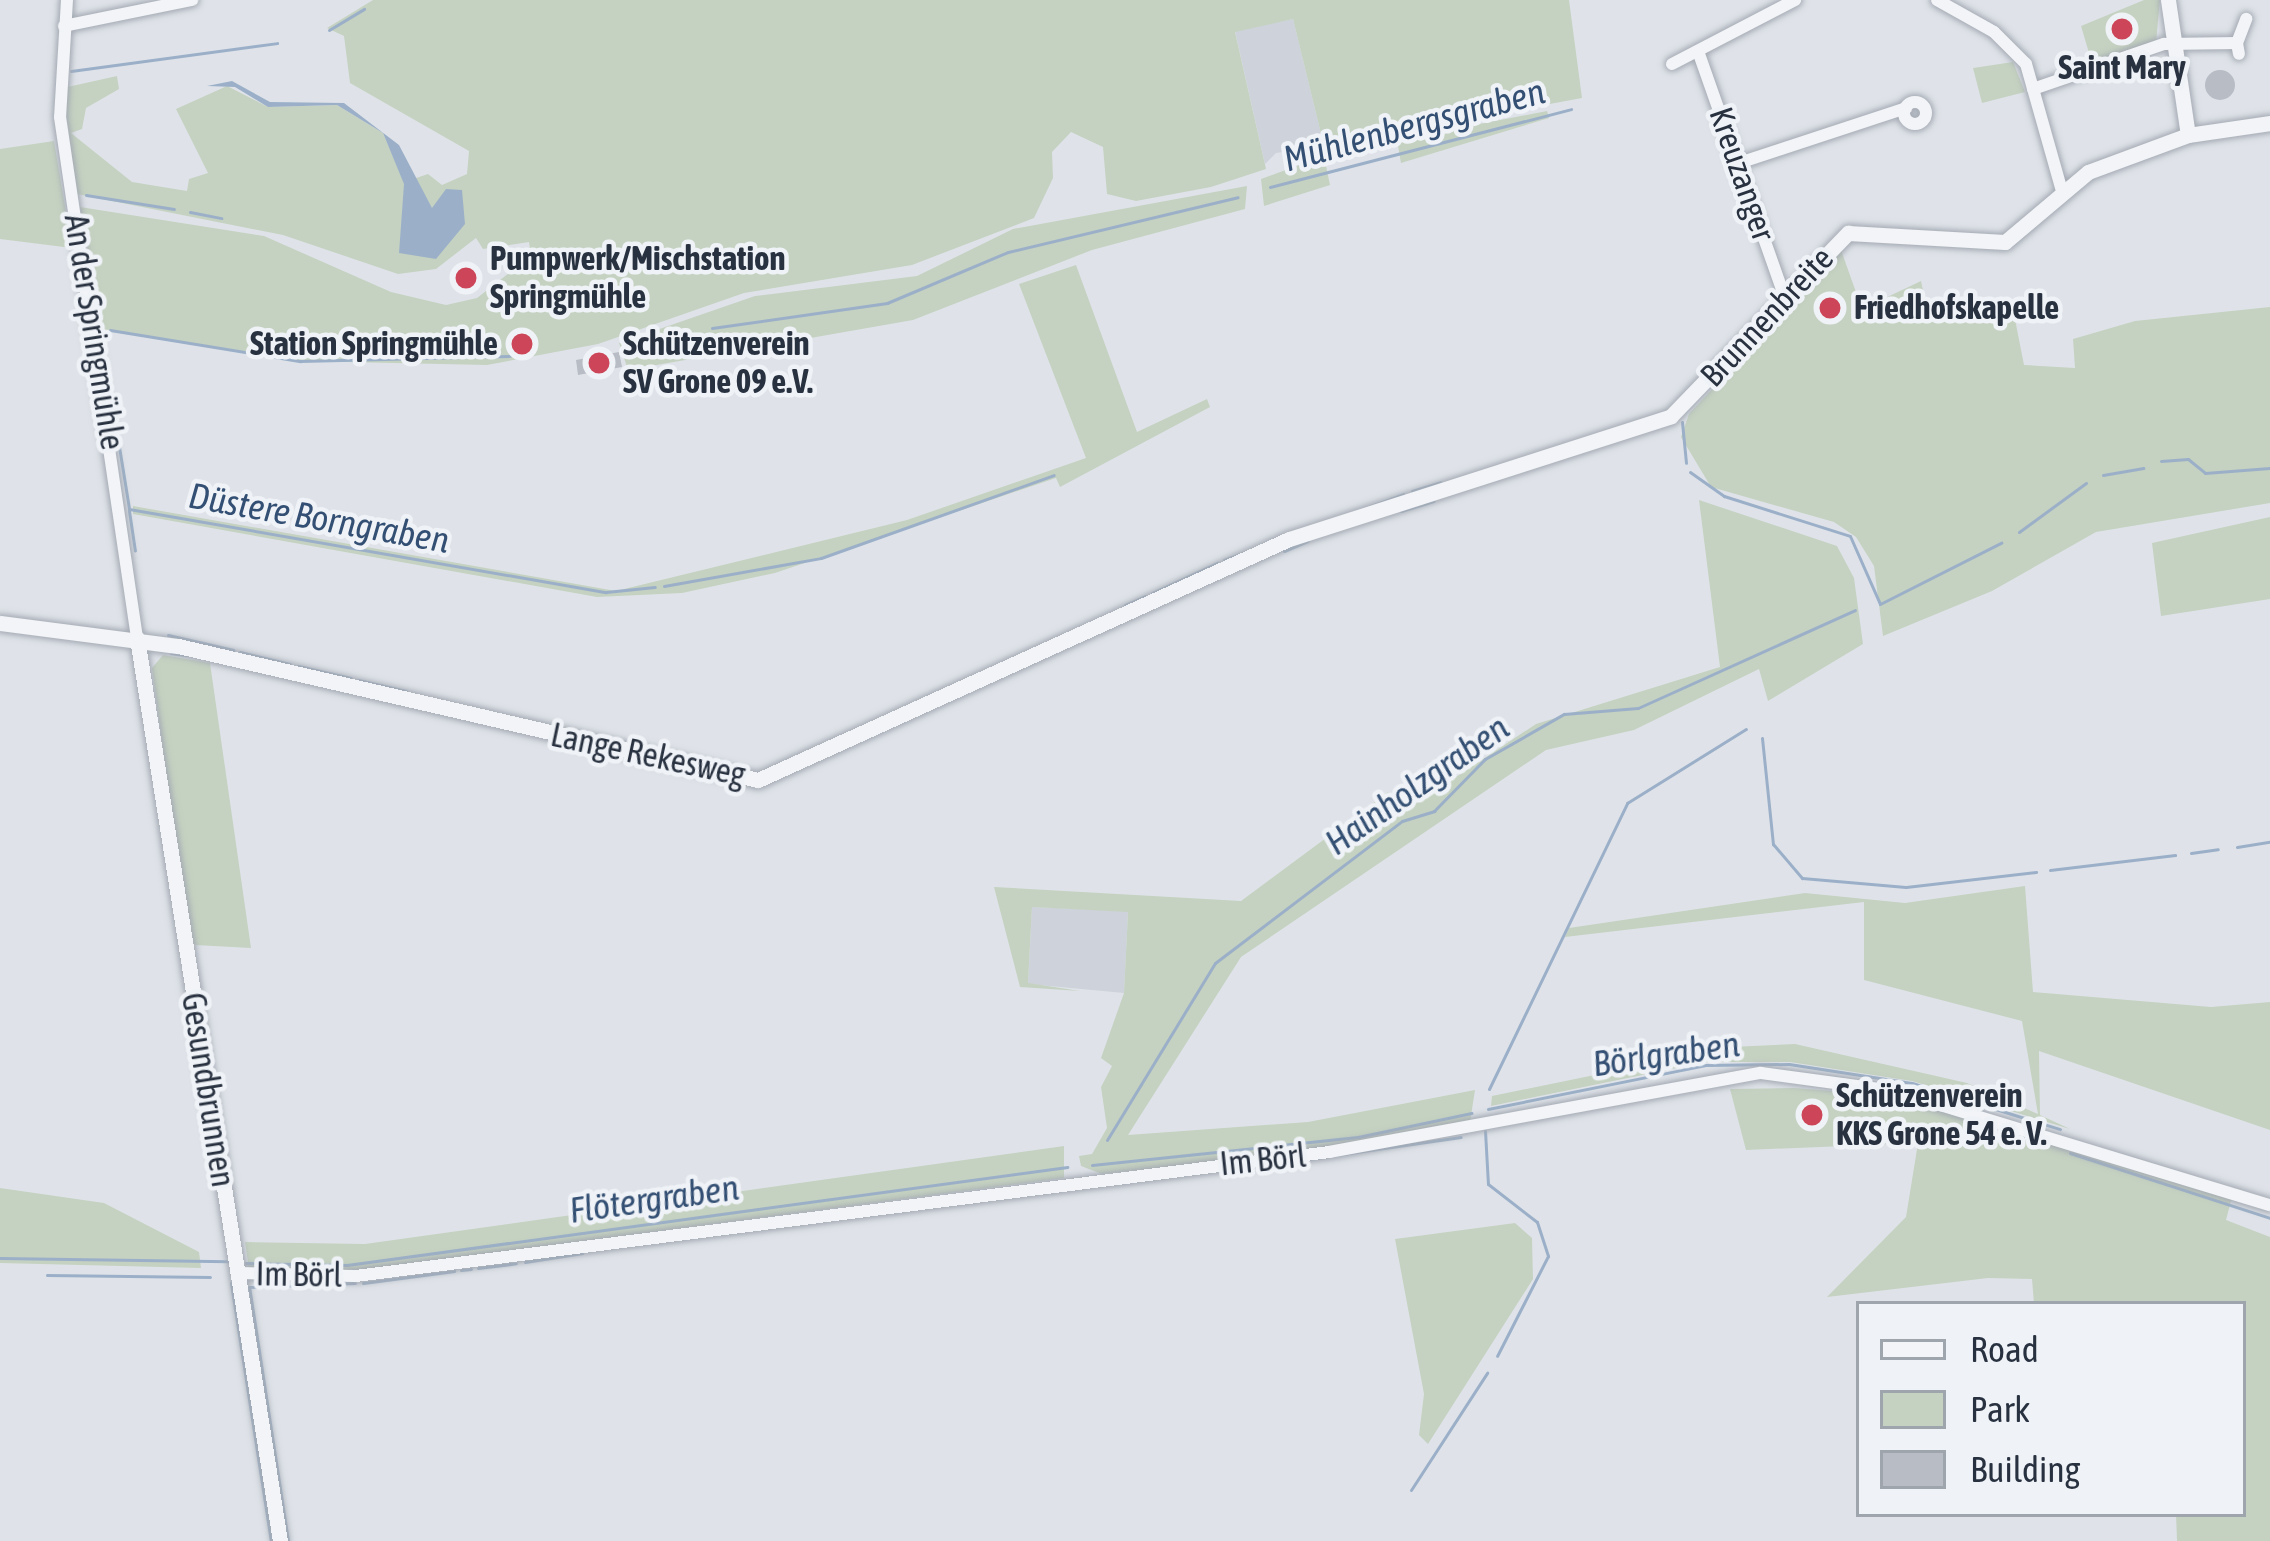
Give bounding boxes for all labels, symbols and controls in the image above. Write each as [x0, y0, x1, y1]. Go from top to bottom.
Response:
marker: Saint Mary [2109, 16, 2135, 42]
place label: Saint Mary [2058, 48, 2186, 88]
water label: Mühlenbergsgraben [1279, 69, 1549, 181]
street label: Kreuzanger [1701, 102, 1783, 246]
street label: An der Springmühle [56, 212, 132, 452]
place label: Pumpwerk/Mischstation Springmühle [490, 239, 786, 317]
street label: Brunnenbreite [1692, 239, 1842, 395]
marker: Pumpwerk/Mischstation Springmühle [453, 265, 479, 291]
place label: Friedhofskapelle [1854, 288, 2059, 328]
marker: Friedhofskapelle [1817, 295, 1843, 321]
place label: Station Springmühle [250, 324, 498, 364]
place label: Schützenverein SV Grone 09 e.V. [623, 324, 813, 402]
marker: Station Springmühle [509, 331, 535, 357]
marker: Schützenverein SV Grone 09 e.V. [586, 350, 612, 376]
water label: Düstere Borngraben [185, 474, 453, 562]
water label: Hainholzgraben [1317, 706, 1517, 864]
street label: Lange Rekesweg [547, 715, 749, 795]
street label: Gesundbrunnen [173, 990, 243, 1190]
water label: Börlgraben [1590, 1022, 1742, 1086]
place label: Schützenverein KKS Grone 54 e. V. [1836, 1076, 2047, 1154]
marker: Schützenverein KKS Grone 54 e. V. [1799, 1102, 1825, 1128]
street label: Im Börl [1218, 1136, 1308, 1184]
water label: Flötergraben [567, 1166, 741, 1232]
street label: Im Börl [255, 1254, 343, 1296]
legend [1856, 1301, 2246, 1517]
text: Road [1970, 1328, 2039, 1370]
text: Park [1970, 1388, 2030, 1430]
text: Building [1970, 1448, 2080, 1490]

